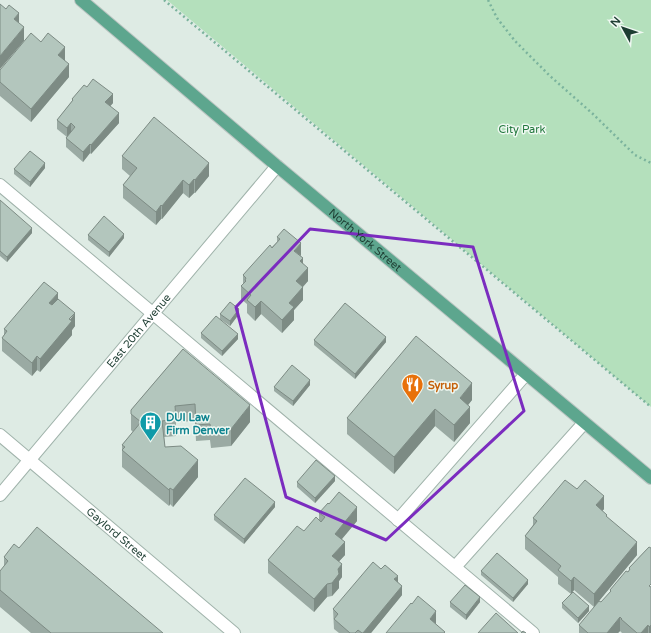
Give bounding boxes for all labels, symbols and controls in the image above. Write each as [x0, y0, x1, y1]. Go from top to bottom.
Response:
north arrow [603, 8, 643, 48]
text: N [608, 14, 624, 29]
park label: City Park [499, 123, 545, 136]
street label: North York Street [326, 206, 404, 274]
street label: East 20th Avenue [104, 291, 174, 370]
restaurant icon: Syrup [399, 372, 425, 405]
place label: Syrup [428, 379, 458, 393]
building icon: DUI Law Firm Denver [137, 410, 163, 443]
place label: DUI Law Firm Denver [166, 411, 230, 437]
street label: Gaylord Street [84, 505, 149, 563]

